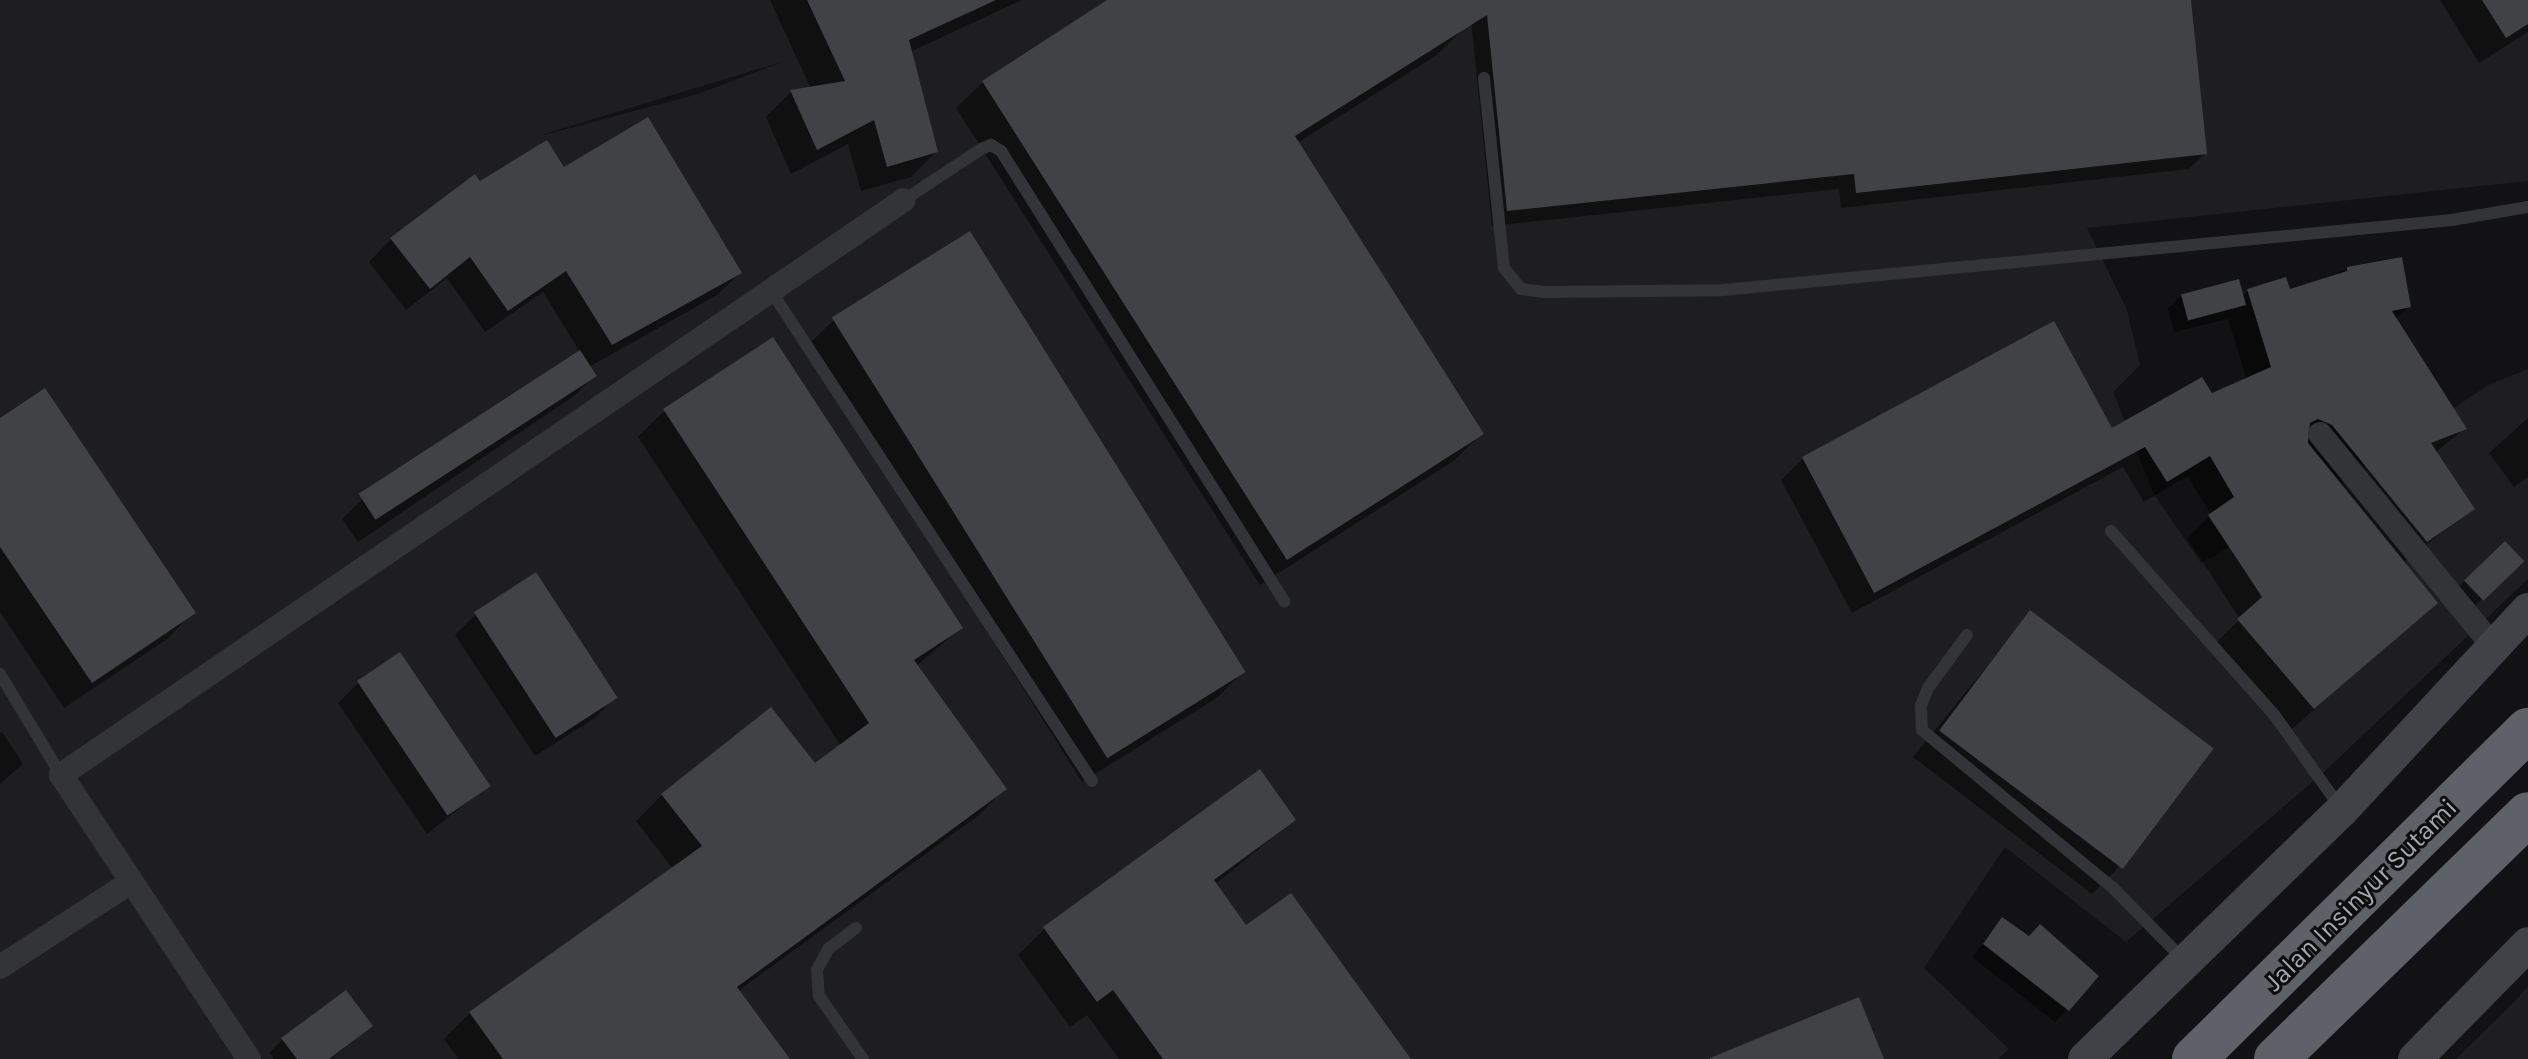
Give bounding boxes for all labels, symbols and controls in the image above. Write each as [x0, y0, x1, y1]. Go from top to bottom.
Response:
street label: Jalan Insinyur Sutami [2258, 792, 2464, 998]

